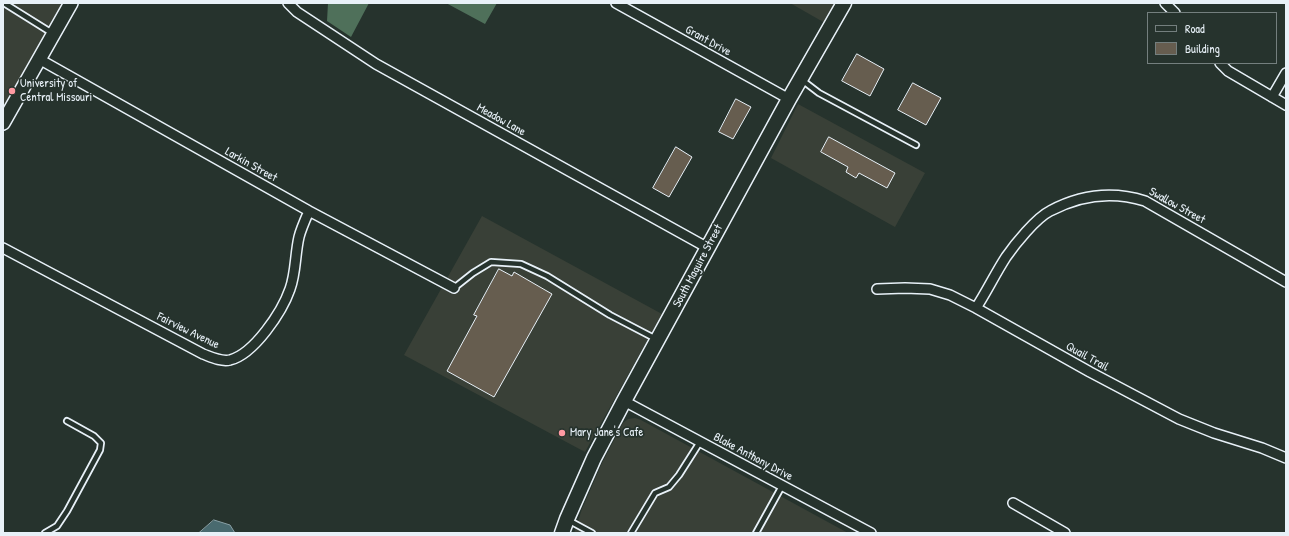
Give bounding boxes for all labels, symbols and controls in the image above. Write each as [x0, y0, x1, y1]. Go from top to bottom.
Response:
legend [1147, 12, 1277, 64]
text: Road [1185, 20, 1205, 37]
street label: Grant Drive [683, 23, 733, 59]
text: Building [1185, 40, 1220, 57]
place label: University of Central Missouri [20, 77, 92, 105]
marker: University of Central Missouri [7, 86, 17, 96]
street label: Meadow Lane [474, 101, 528, 139]
street label: Larkin Street [222, 145, 280, 185]
street label: Swallow Street [1146, 185, 1208, 227]
street label: South Maguire Street [670, 222, 726, 310]
street label: Fairview Avenue [154, 310, 222, 352]
street label: Quail Trail [1063, 339, 1111, 375]
place label: Mary Jane's Cafe [570, 426, 643, 440]
marker: Mary Jane's Cafe [557, 428, 567, 438]
street label: Blake Anthony Drive [711, 430, 795, 484]

